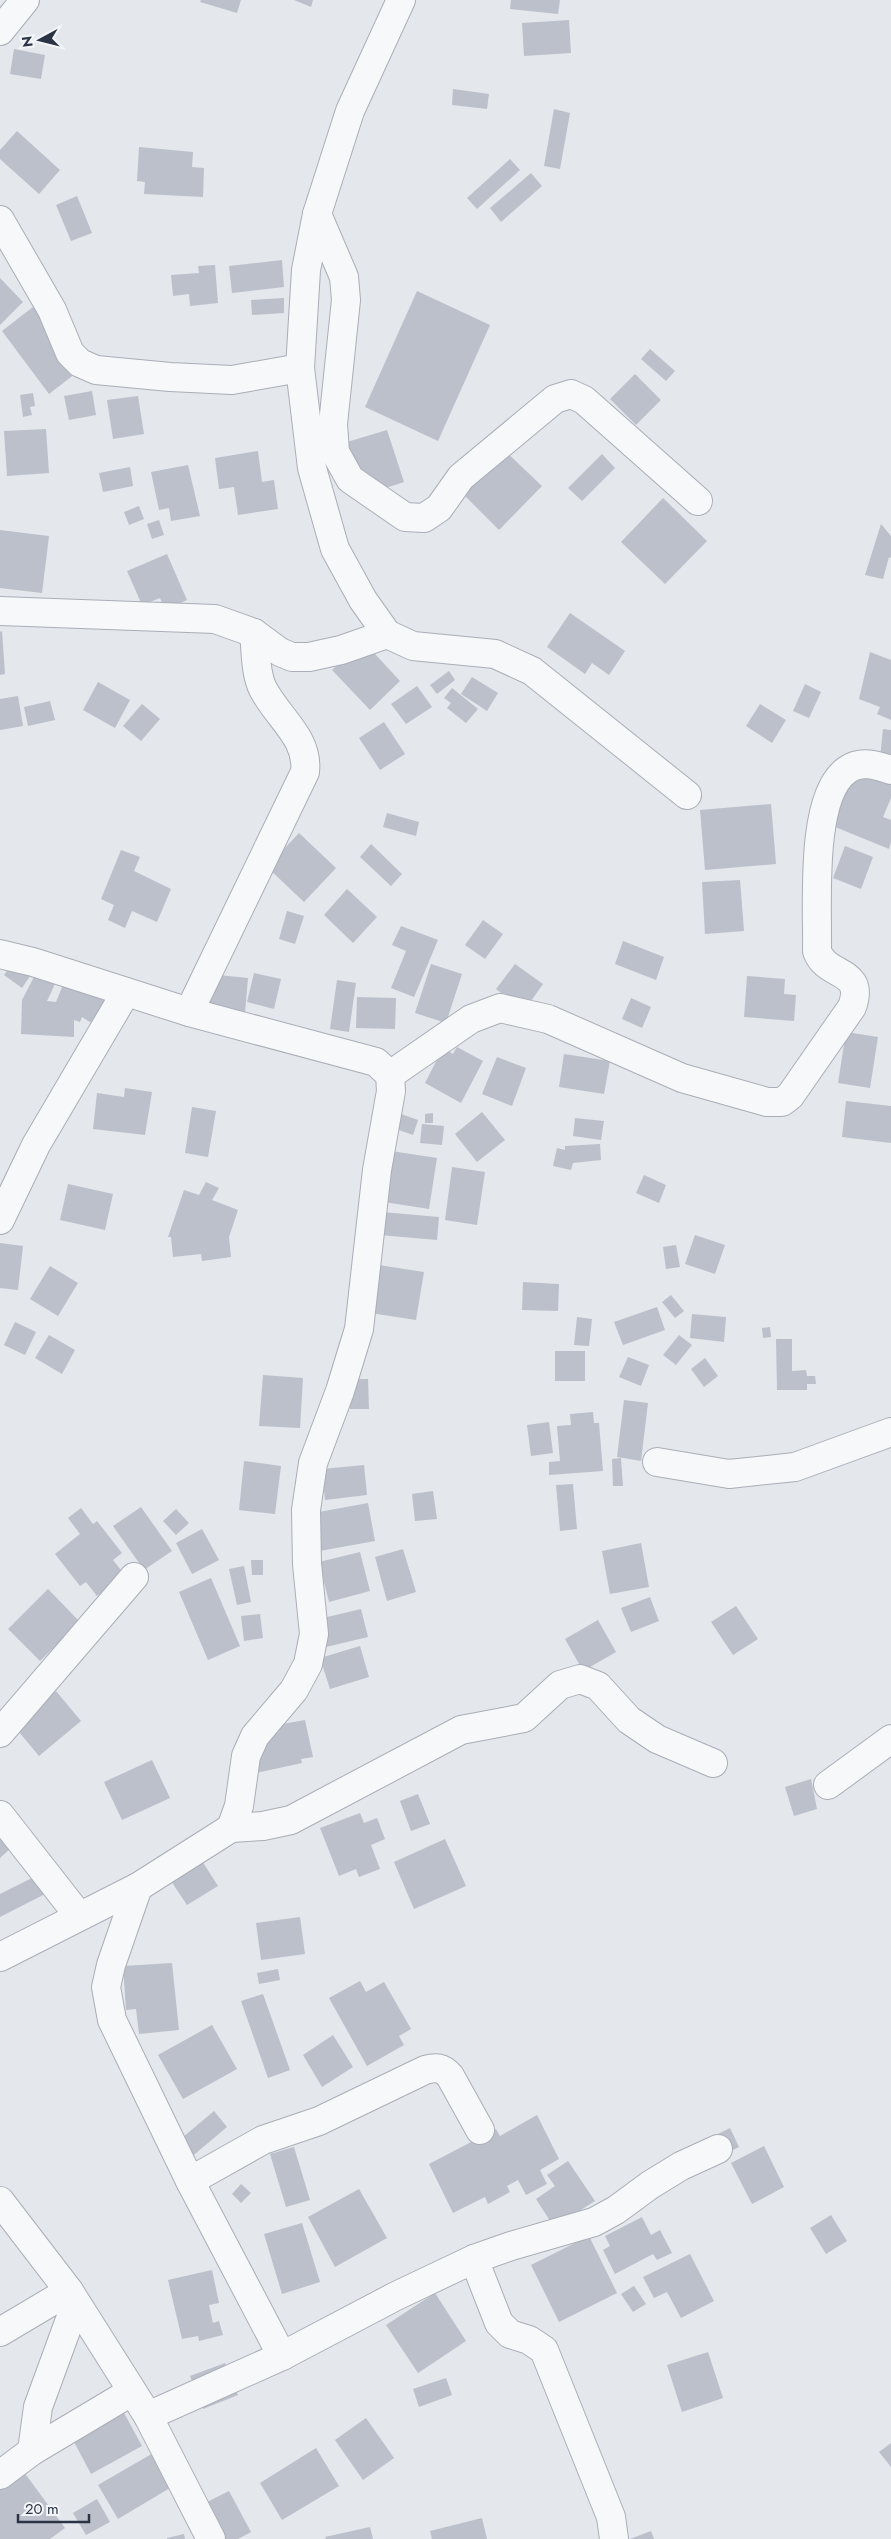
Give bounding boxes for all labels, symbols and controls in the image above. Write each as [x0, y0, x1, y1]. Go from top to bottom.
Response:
north arrow [15, 15, 65, 65]
text: N [16, 35, 38, 48]
scale bar [18, 2492, 89, 2524]
text: 20 m [25, 2498, 59, 2520]

